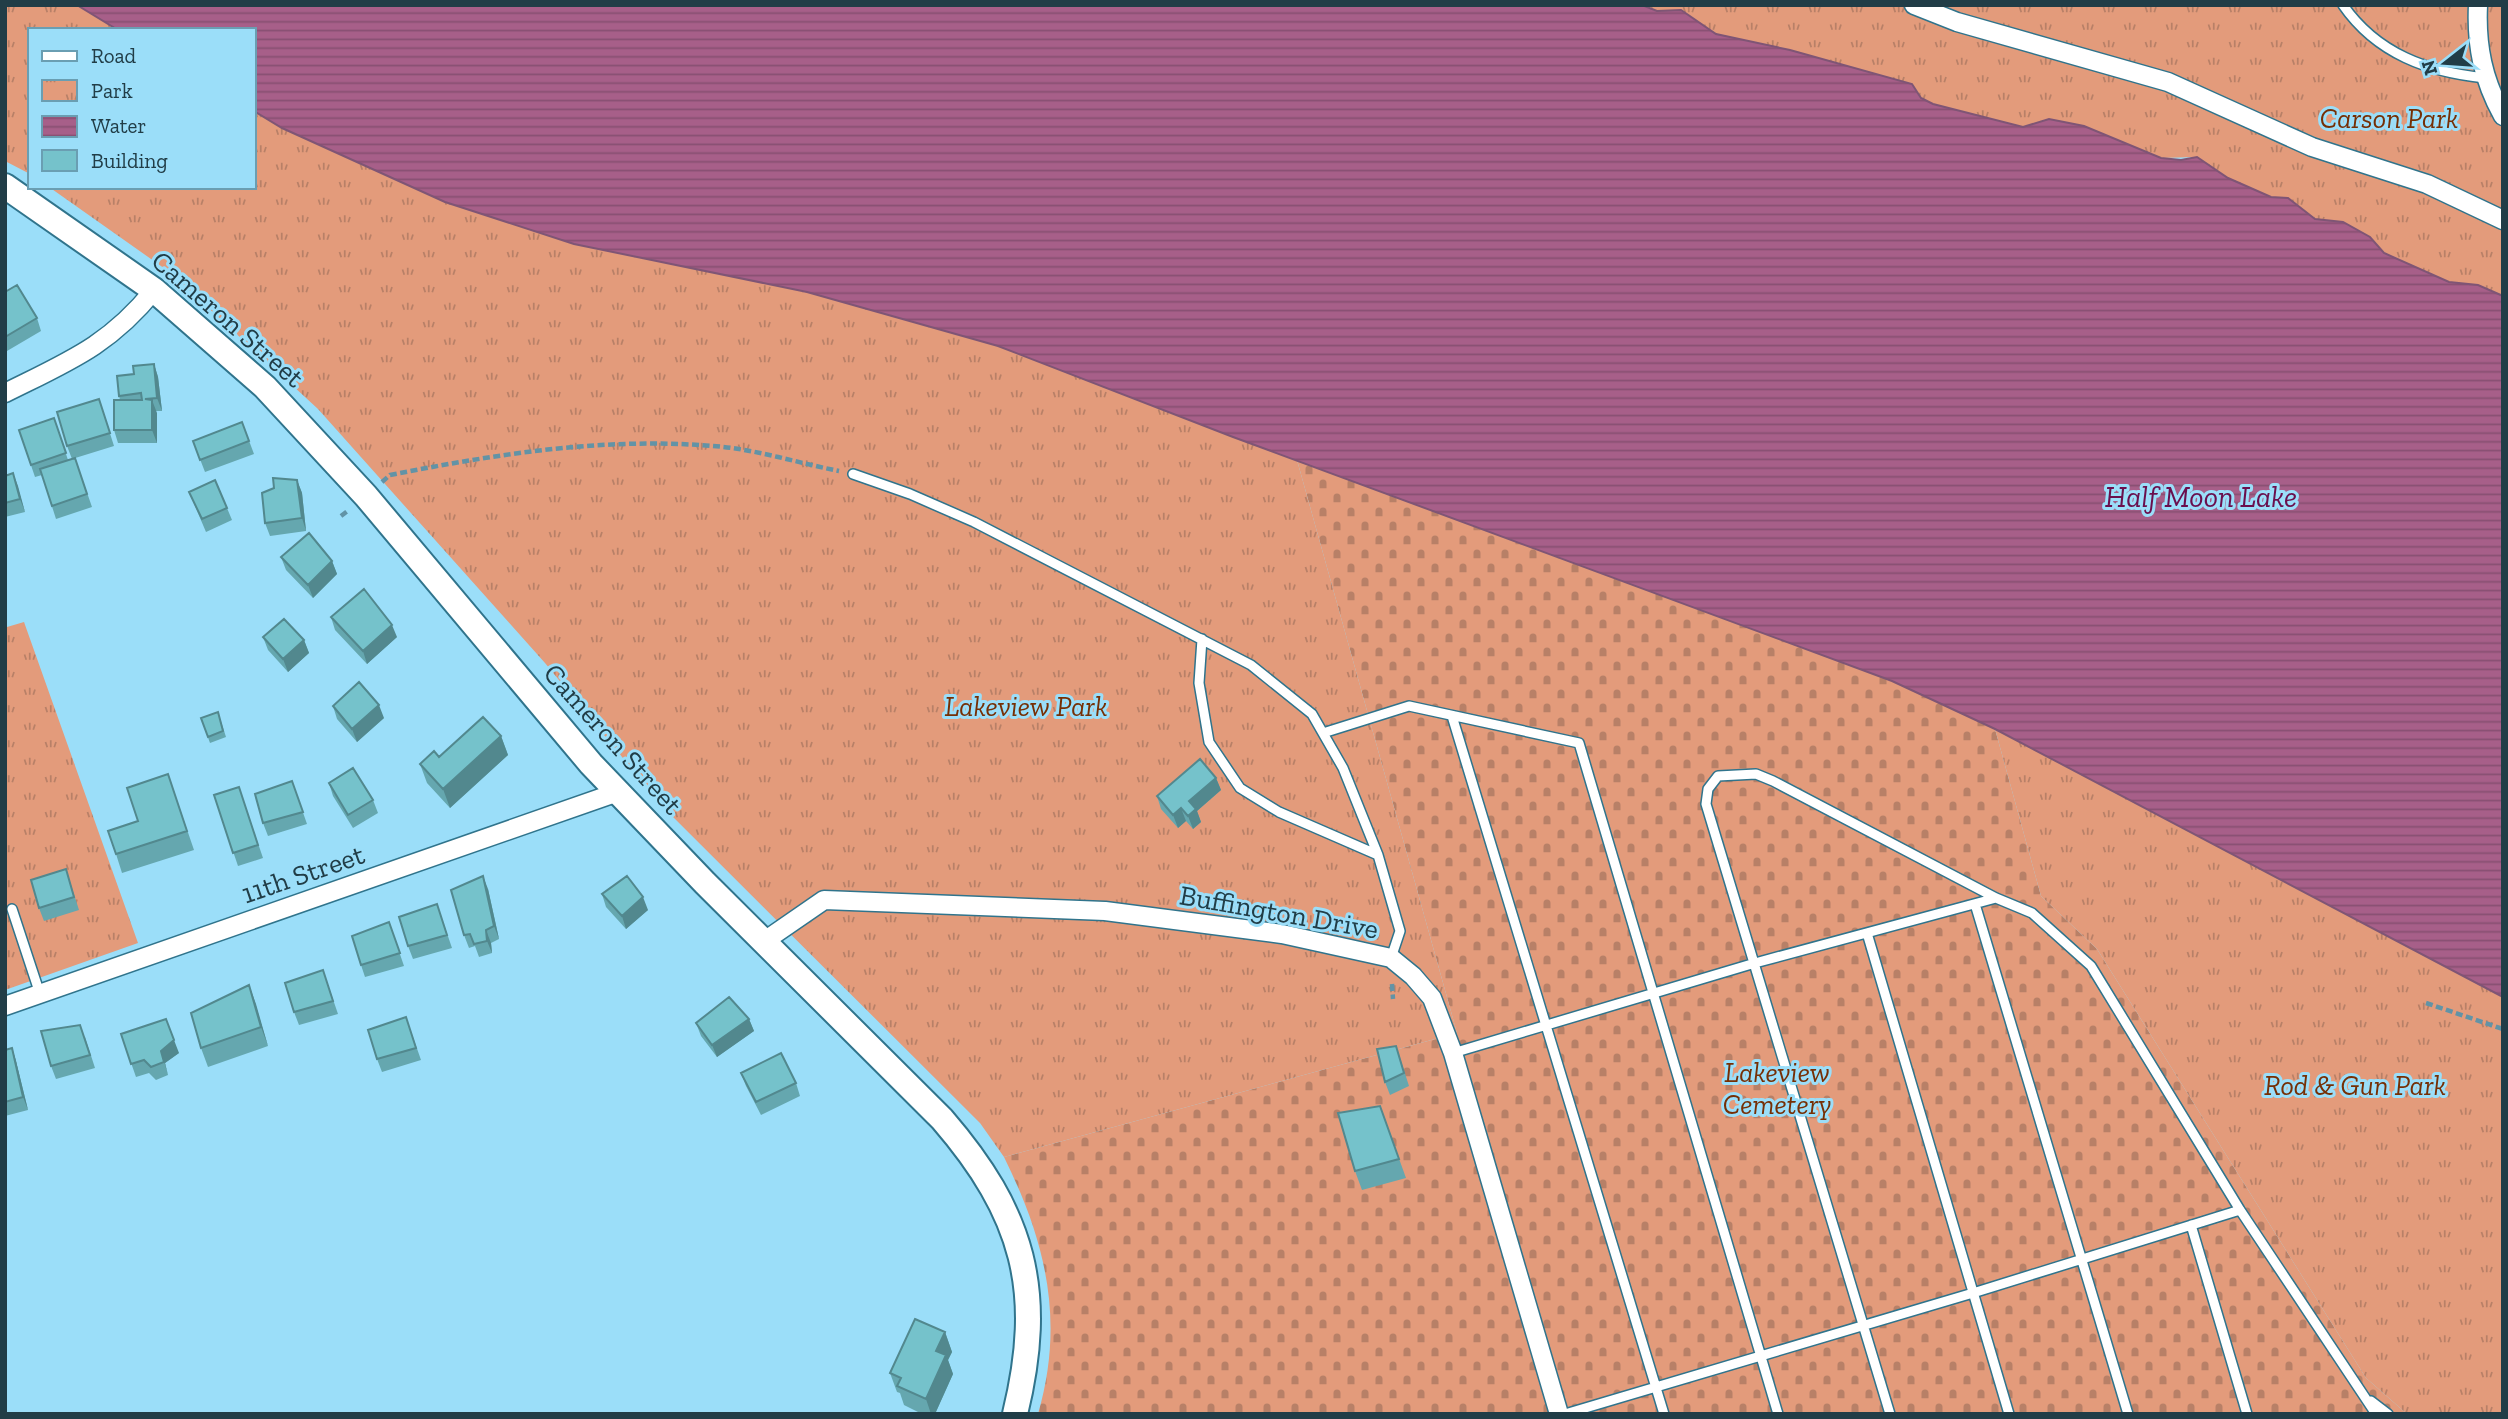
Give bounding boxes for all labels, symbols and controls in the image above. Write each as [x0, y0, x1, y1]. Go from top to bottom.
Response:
legend [28, 28, 256, 189]
north arrow [2410, 28, 2480, 98]
text: Road [91, 43, 137, 68]
text: N [2416, 58, 2442, 78]
text: Park [91, 78, 133, 103]
park label: Carson Park [2320, 102, 2458, 135]
text: Water [91, 113, 146, 138]
text: Building [91, 148, 168, 173]
street label: Cameron Street [145, 244, 311, 395]
water label: Half Moon Lake [2105, 479, 2297, 515]
street label: Cameron Street [537, 657, 690, 822]
park label: Lakeview Park [945, 690, 1107, 723]
street label: 11th Street [237, 837, 369, 910]
street label: Buffington Drive [1177, 878, 1381, 946]
park label: Lakeview Cemetery [1723, 1056, 1831, 1121]
park label: Rod & Gun Park [2264, 1069, 2446, 1102]

